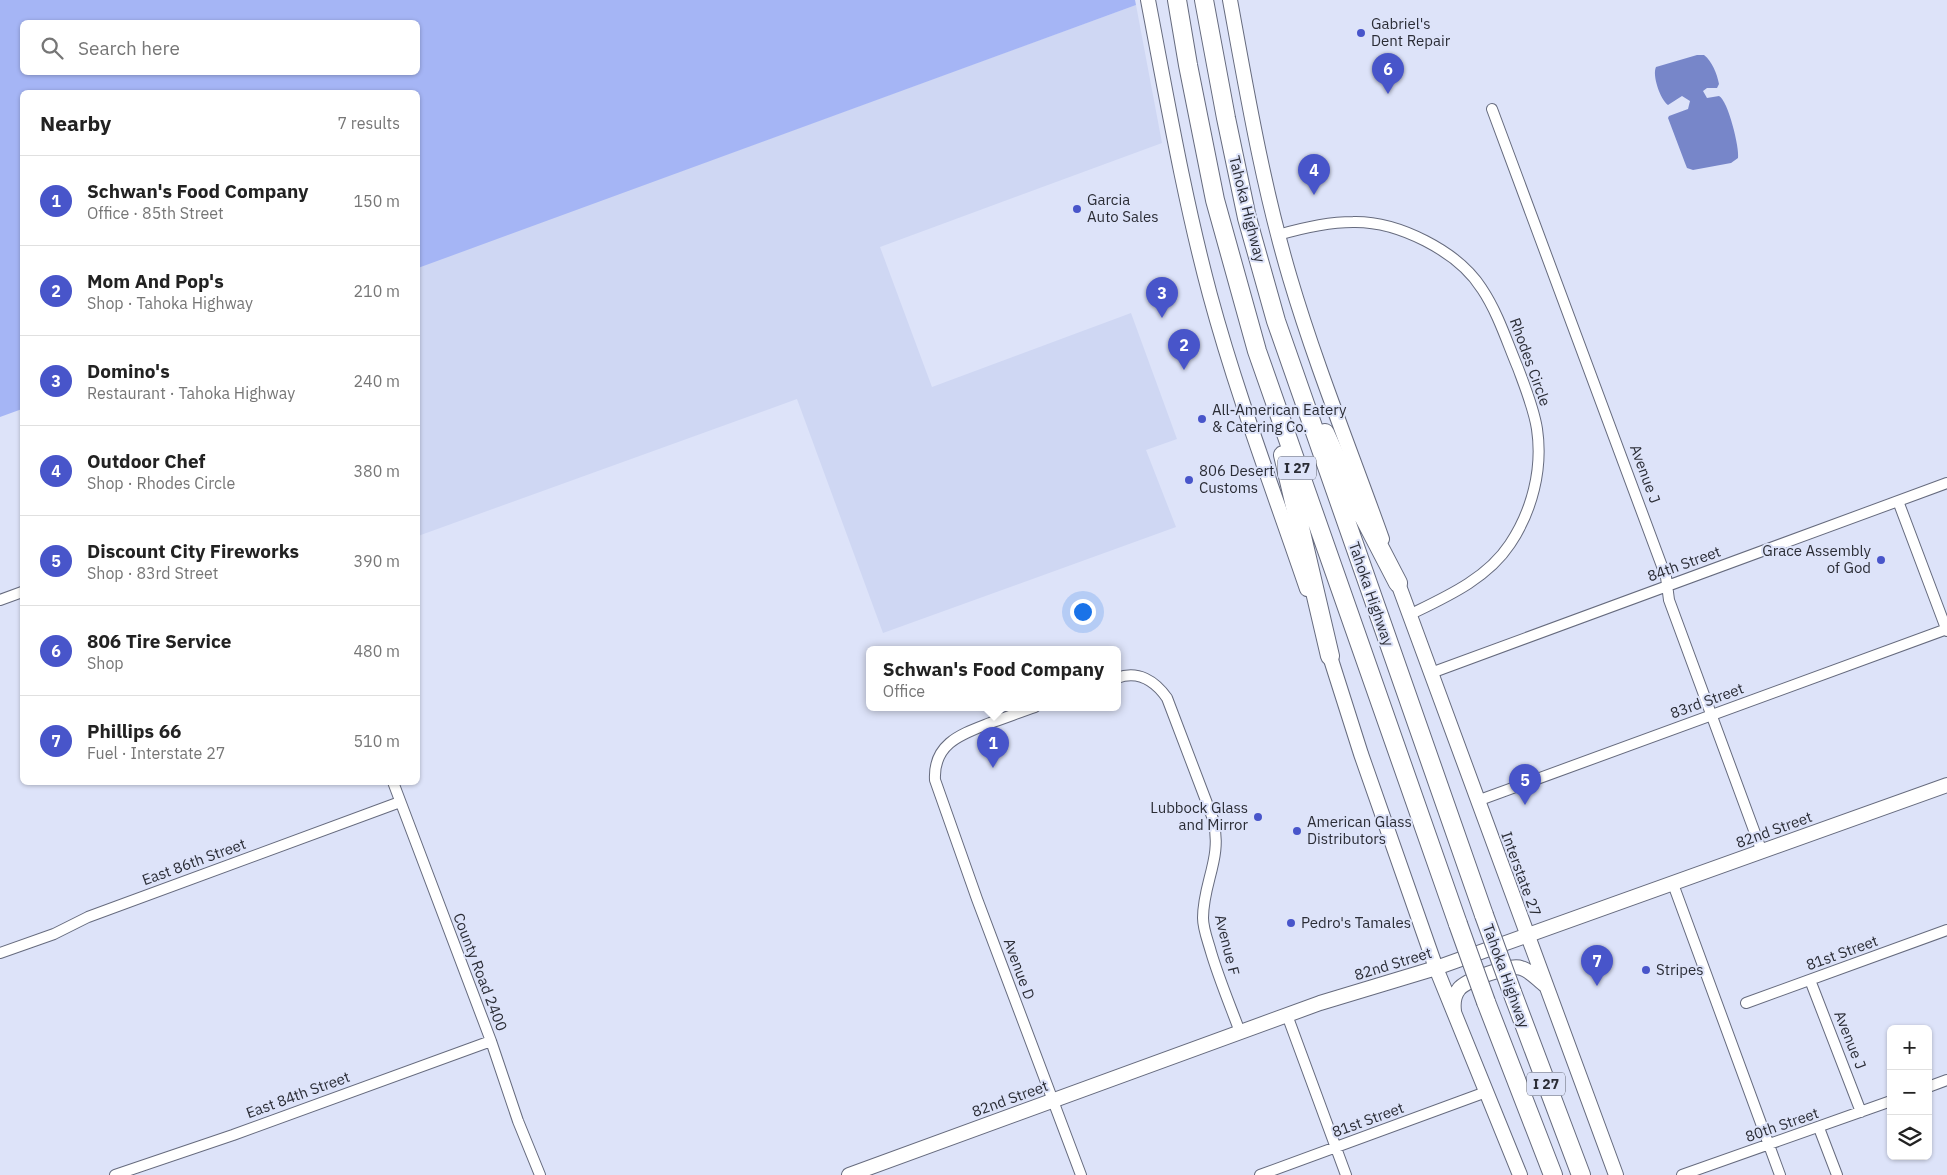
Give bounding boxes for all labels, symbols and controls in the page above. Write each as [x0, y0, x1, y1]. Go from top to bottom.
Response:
place label: Gabriel's Dent Repair [1371, 14, 1451, 50]
search box [20, 20, 420, 75]
marker: Gabriel's Dent Repair [1355, 27, 1367, 39]
icon: search [38, 34, 66, 62]
text: Search here [78, 36, 180, 60]
pin: 6 [1372, 53, 1404, 94]
text: Nearby [40, 109, 111, 137]
text: 7 results [337, 113, 400, 133]
street label: Tahoka Highway [1225, 154, 1270, 265]
pin: 4 [1298, 154, 1330, 195]
text: Schwan's Food Company [87, 179, 308, 203]
place label: Garcia Auto Sales [1087, 190, 1159, 226]
text: 1 [51, 191, 61, 211]
text: 150 m [353, 191, 400, 211]
text: Office · 85th Street [87, 203, 224, 223]
marker: Garcia Auto Sales [1071, 203, 1083, 215]
text: Mom And Pop's [87, 269, 224, 293]
pin: 3 [1146, 277, 1178, 318]
text: 2 [51, 281, 61, 301]
text: 210 m [353, 281, 400, 301]
text: Shop · Tahoka Highway [87, 293, 253, 313]
street label: Rhodes Circle [1506, 315, 1555, 409]
pin: 2 [1168, 329, 1200, 370]
text: Domino's [87, 359, 170, 383]
text: 3 [51, 371, 61, 391]
text: 240 m [353, 371, 400, 391]
text: Restaurant · Tahoka Highway [87, 383, 295, 403]
place label: All-American Eatery & Catering Co. [1212, 400, 1347, 436]
marker: All-American Eatery & Catering Co. [1196, 413, 1208, 425]
street label: Avenue J [1626, 442, 1665, 506]
text: Outdoor Chef [87, 449, 205, 473]
road number: I 27 [1278, 456, 1316, 479]
text: 4 [51, 461, 61, 481]
text: 380 m [353, 461, 400, 481]
place label: 806 Desert Customs [1199, 461, 1274, 497]
text: Shop · Rhodes Circle [87, 473, 235, 493]
marker: 806 Desert Customs [1183, 474, 1195, 486]
text: Discount City Fireworks [87, 539, 299, 563]
street label: Tahoka Highway [1345, 539, 1398, 649]
place label: Grace Assembly of God [1762, 541, 1872, 577]
street label: 84th Street [1645, 542, 1723, 586]
text: 5 [51, 551, 61, 571]
text: 390 m [353, 551, 400, 571]
marker: Grace Assembly of God [1875, 554, 1887, 566]
text: Shop · 83rd Street [87, 563, 218, 583]
your location [1070, 599, 1096, 625]
text: 806 Tire Service [87, 629, 231, 653]
text: 6 [51, 641, 61, 661]
text: 480 m [353, 641, 400, 661]
popup [866, 646, 1121, 711]
text: Shop [87, 653, 124, 673]
text: Schwan's Food Company [883, 657, 1104, 681]
street label: 83rd Street [1667, 678, 1746, 723]
text: Office [883, 681, 925, 701]
text: Phillips 66 [87, 719, 181, 743]
pin: 1 [977, 727, 1009, 768]
text: 7 [51, 731, 61, 751]
text: 510 m [353, 731, 400, 751]
text: Fuel · Interstate 27 [87, 743, 225, 763]
pin: 5 [1509, 764, 1541, 805]
place label: Lubbock Glass and Mirror [1150, 798, 1248, 834]
street label: 82nd Street [1733, 807, 1815, 852]
marker: Lubbock Glass and Mirror [1252, 811, 1264, 823]
place label: American Glass Distributors [1307, 812, 1412, 848]
marker: American Glass Distributors [1291, 825, 1303, 837]
street label: Interstate 27 [1497, 829, 1546, 919]
street label: East 86th Street [139, 834, 248, 889]
street label: County Road 2400 [449, 910, 512, 1034]
street label: Avenue F [1211, 912, 1244, 977]
place label: Pedro's Tamales [1301, 913, 1411, 932]
marker: Pedro's Tamales [1285, 917, 1297, 929]
street label: Tahoka Highway [1479, 921, 1534, 1031]
street label: 81st Street [1803, 931, 1880, 974]
street label: Avenue D [1000, 936, 1039, 1002]
street label: 82nd Street [1352, 943, 1434, 984]
pin: 7 [1581, 945, 1613, 986]
place label: Stripes [1656, 960, 1703, 979]
marker: Stripes [1640, 964, 1652, 976]
street label: Avenue J [1830, 1008, 1871, 1072]
map controls [1887, 1025, 1932, 1160]
button: + [1887, 1025, 1932, 1070]
street label: East 84th Street [243, 1067, 352, 1122]
button: − [1887, 1070, 1932, 1115]
road number: I 27 [1527, 1072, 1565, 1096]
street label: 82nd Street [969, 1076, 1051, 1121]
street label: 81st Street [1329, 1098, 1406, 1141]
street label: 80th Street [1743, 1103, 1821, 1146]
button: layers [1887, 1115, 1932, 1160]

